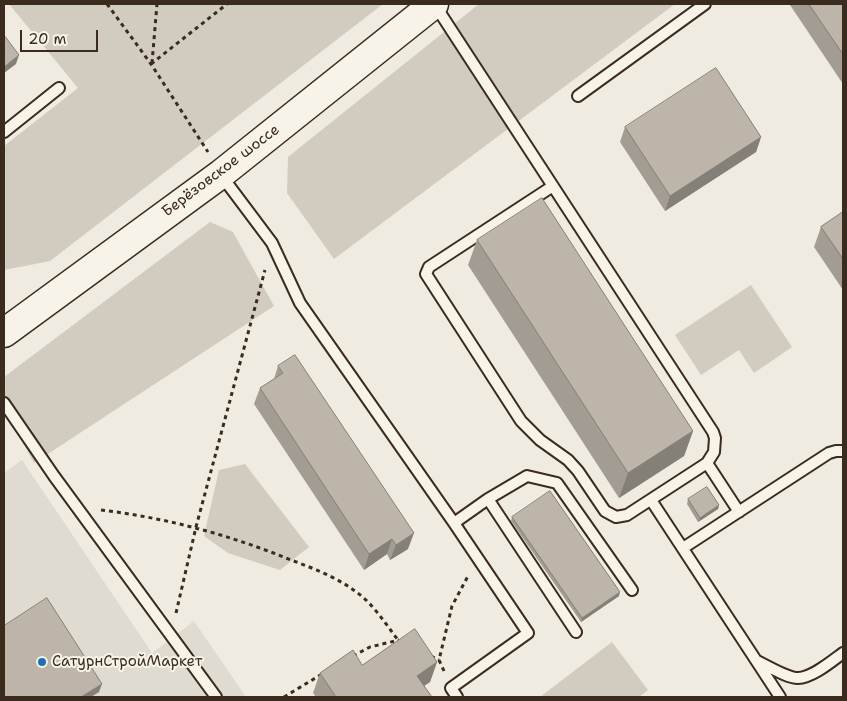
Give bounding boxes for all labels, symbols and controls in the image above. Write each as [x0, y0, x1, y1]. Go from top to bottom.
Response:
scale bar [22, 20, 100, 52]
text: 20 m [28, 29, 67, 49]
street label: Берёзовское шоссе [159, 121, 283, 221]
place label: СатурнСтройМаркет [52, 653, 202, 671]
marker: СатурнСтройМаркет [36, 656, 48, 668]

